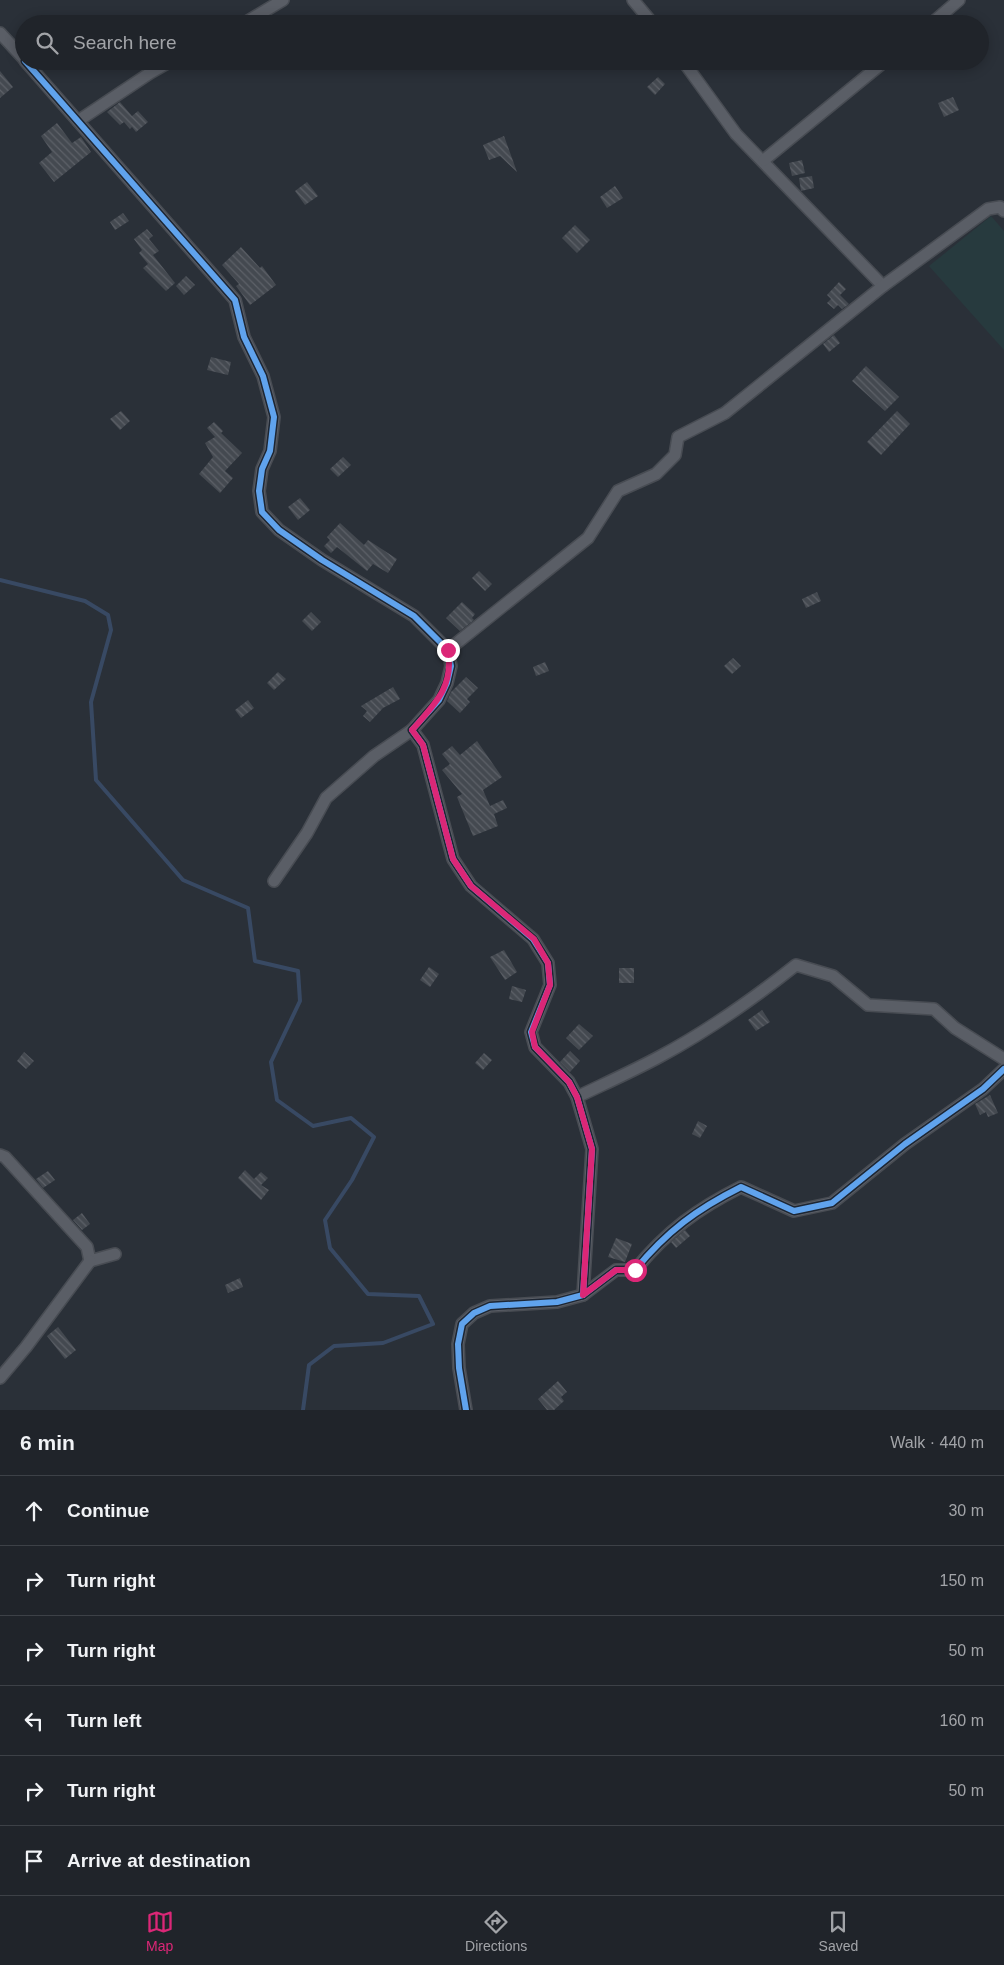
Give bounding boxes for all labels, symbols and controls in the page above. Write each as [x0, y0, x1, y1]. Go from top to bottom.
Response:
search box [15, 15, 989, 70]
icon: search [33, 29, 61, 57]
text: Search here [73, 32, 177, 53]
route end [437, 639, 460, 662]
route start [624, 1259, 647, 1282]
text: 6 min [20, 1431, 75, 1454]
text: Walk · 440 m [890, 1434, 984, 1451]
icon: ahead [20, 1497, 48, 1525]
text: Continue [67, 1500, 149, 1521]
text: 30 m [948, 1502, 984, 1519]
icon: right [20, 1567, 48, 1595]
text: Turn right [67, 1570, 155, 1591]
text: 150 m [940, 1572, 984, 1589]
icon: right [20, 1637, 48, 1665]
text: Turn right [67, 1640, 155, 1661]
text: 50 m [948, 1642, 984, 1659]
icon: left [20, 1707, 48, 1735]
text: Turn left [67, 1710, 142, 1731]
text: 160 m [940, 1712, 984, 1729]
icon: right [20, 1777, 48, 1805]
text: Turn right [67, 1780, 155, 1801]
text: 50 m [948, 1782, 984, 1799]
icon: arrive [20, 1847, 48, 1875]
text: Arrive at destination [67, 1850, 251, 1871]
tab: Map [146, 1908, 174, 1954]
tab: Directions [465, 1908, 527, 1954]
tab: Saved [819, 1908, 858, 1954]

